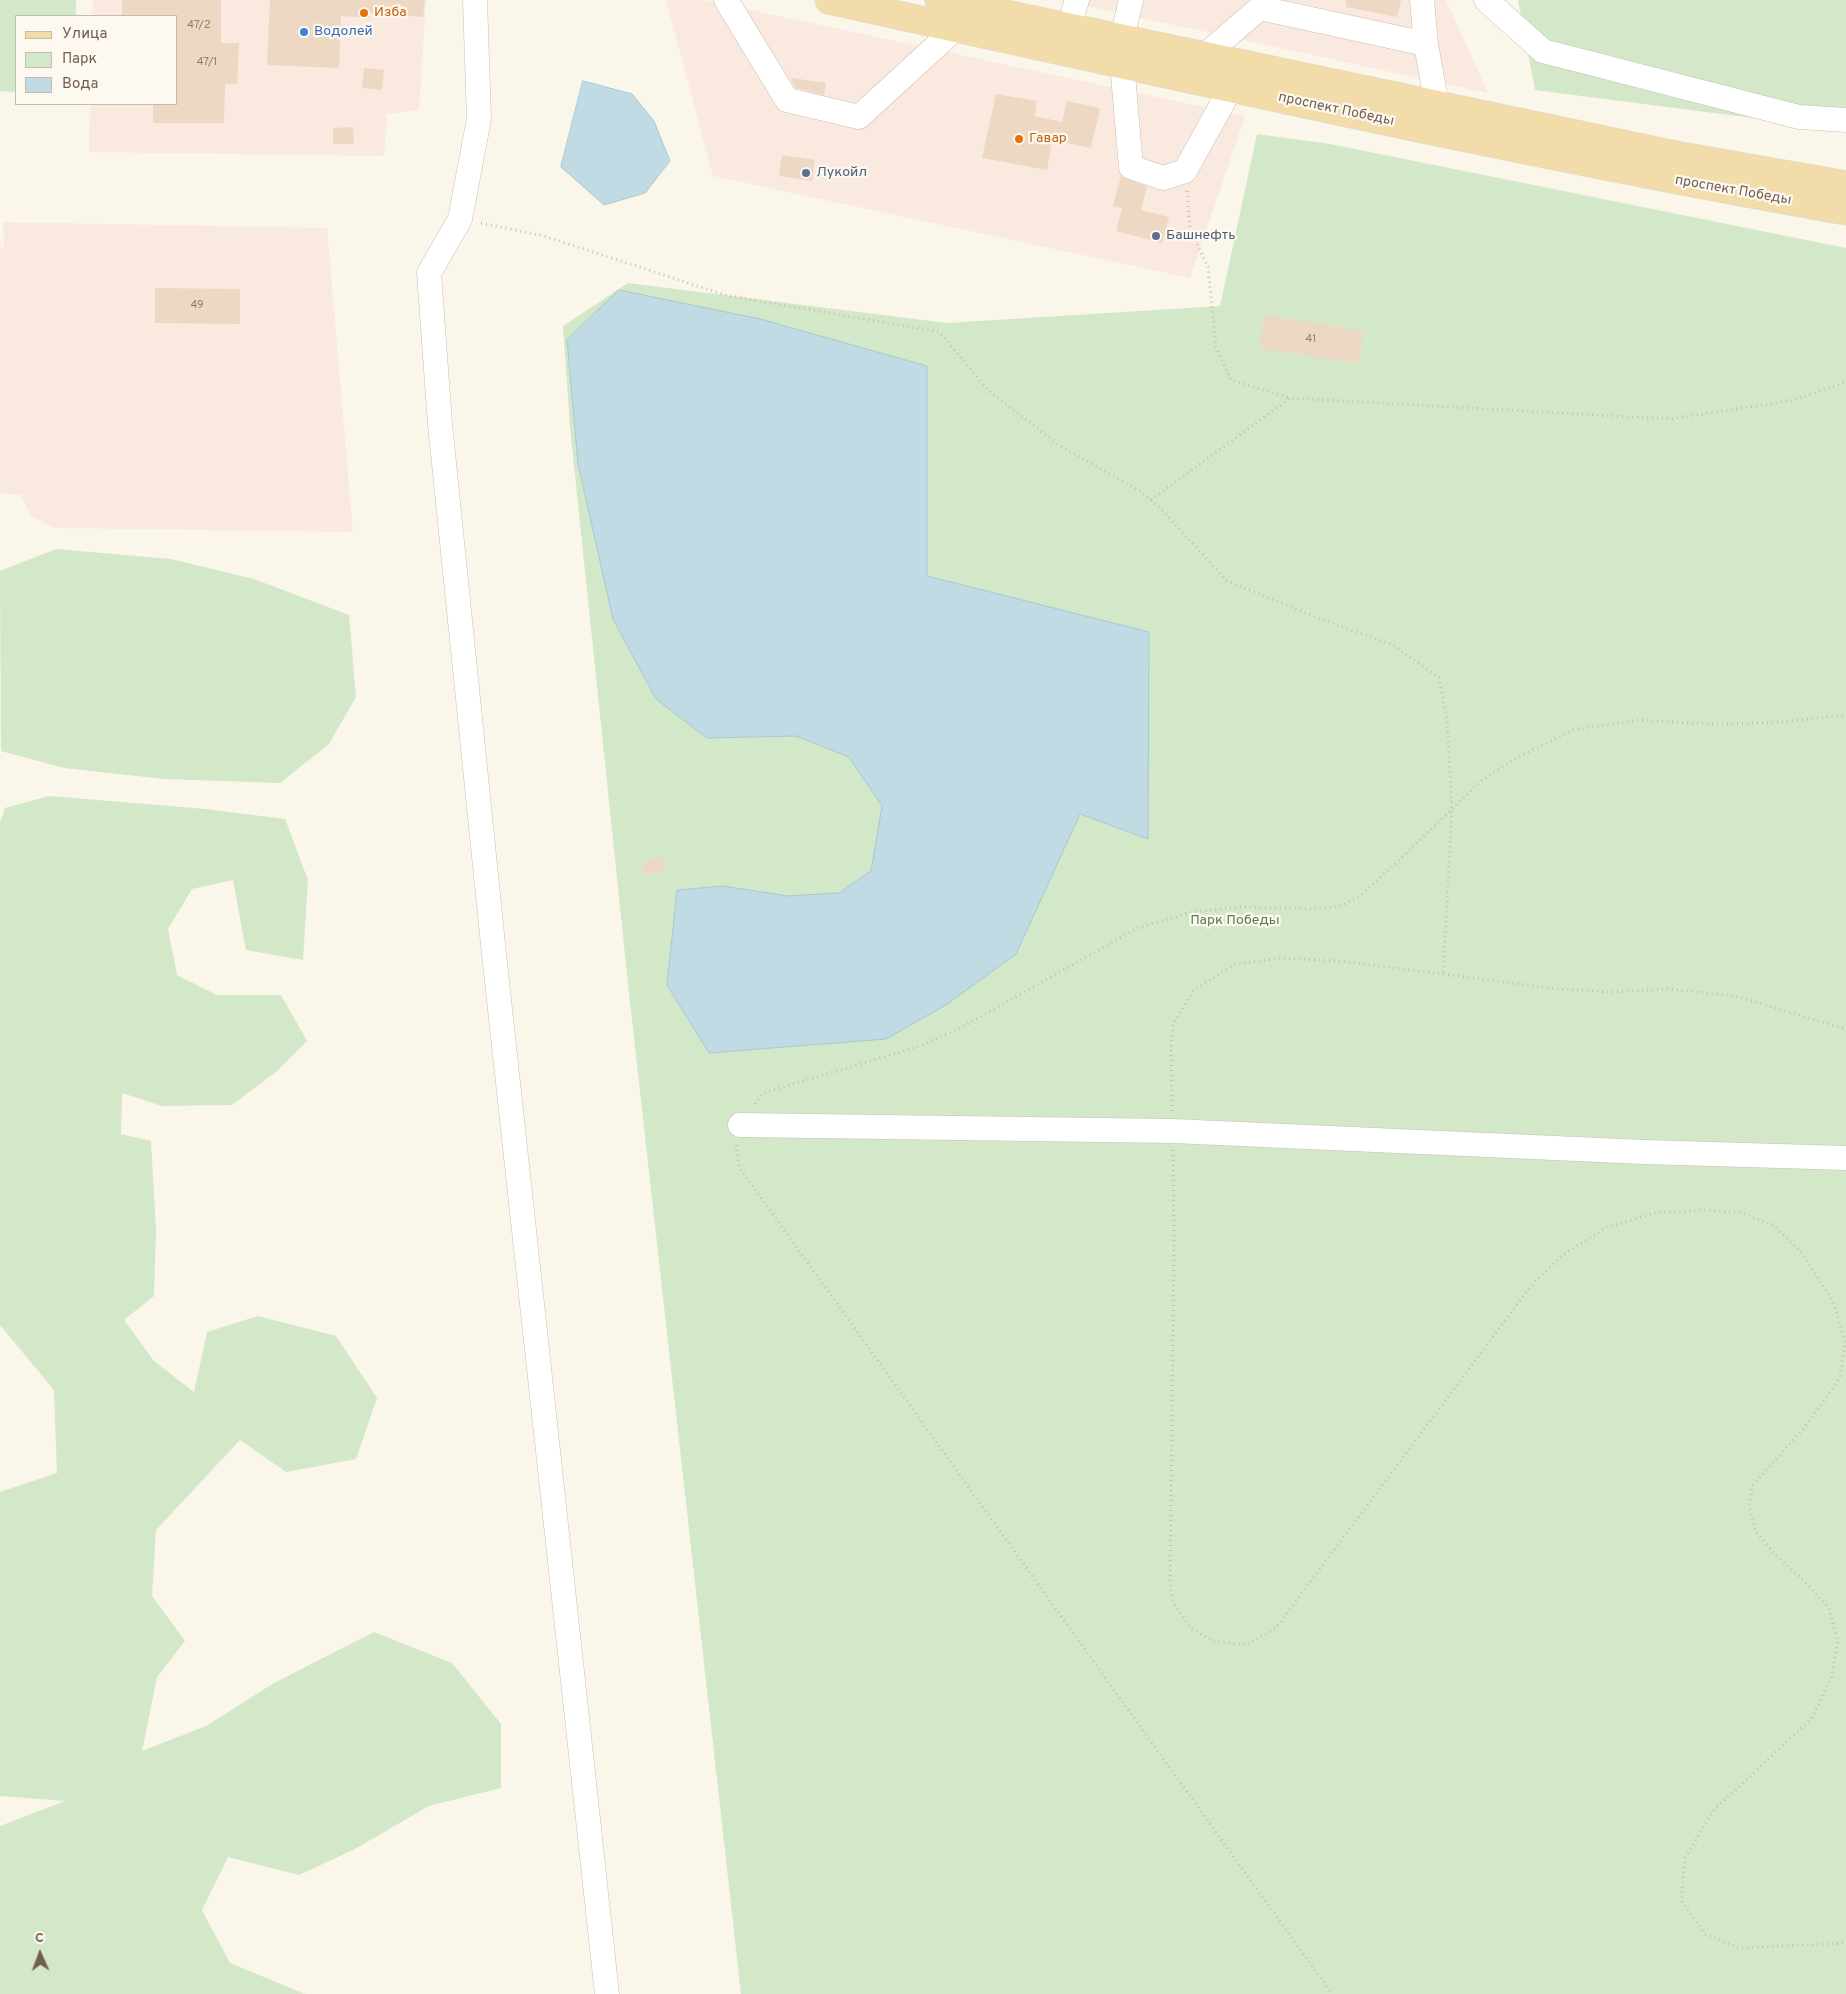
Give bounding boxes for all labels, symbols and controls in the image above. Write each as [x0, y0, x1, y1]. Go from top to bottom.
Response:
place label: Изба [374, 5, 407, 21]
marker: Изба [358, 7, 370, 19]
legend [15, 15, 178, 105]
house number: 47/2 [187, 19, 211, 33]
place label: Водолей [314, 24, 373, 40]
text: Улица [62, 25, 107, 44]
marker: Водолей [298, 26, 310, 38]
text: Парк [62, 50, 97, 69]
house number: 47/1 [197, 56, 217, 70]
text: Вода [62, 75, 98, 94]
street label: проспект Победы [1277, 90, 1395, 130]
place label: Гавар [1029, 131, 1067, 147]
marker: Гавар [1013, 133, 1025, 145]
place label: Лукойл [816, 165, 867, 181]
marker: Лукойл [800, 167, 812, 179]
street label: проспект Победы [1673, 172, 1793, 210]
place label: Башнефть [1166, 228, 1236, 244]
marker: Башнефть [1150, 230, 1162, 242]
house number: 49 [190, 299, 204, 313]
house number: 41 [1306, 333, 1316, 347]
park label: Парк Победы [1190, 913, 1280, 929]
north arrow [15, 1929, 65, 1979]
text: С [35, 1930, 44, 1947]

